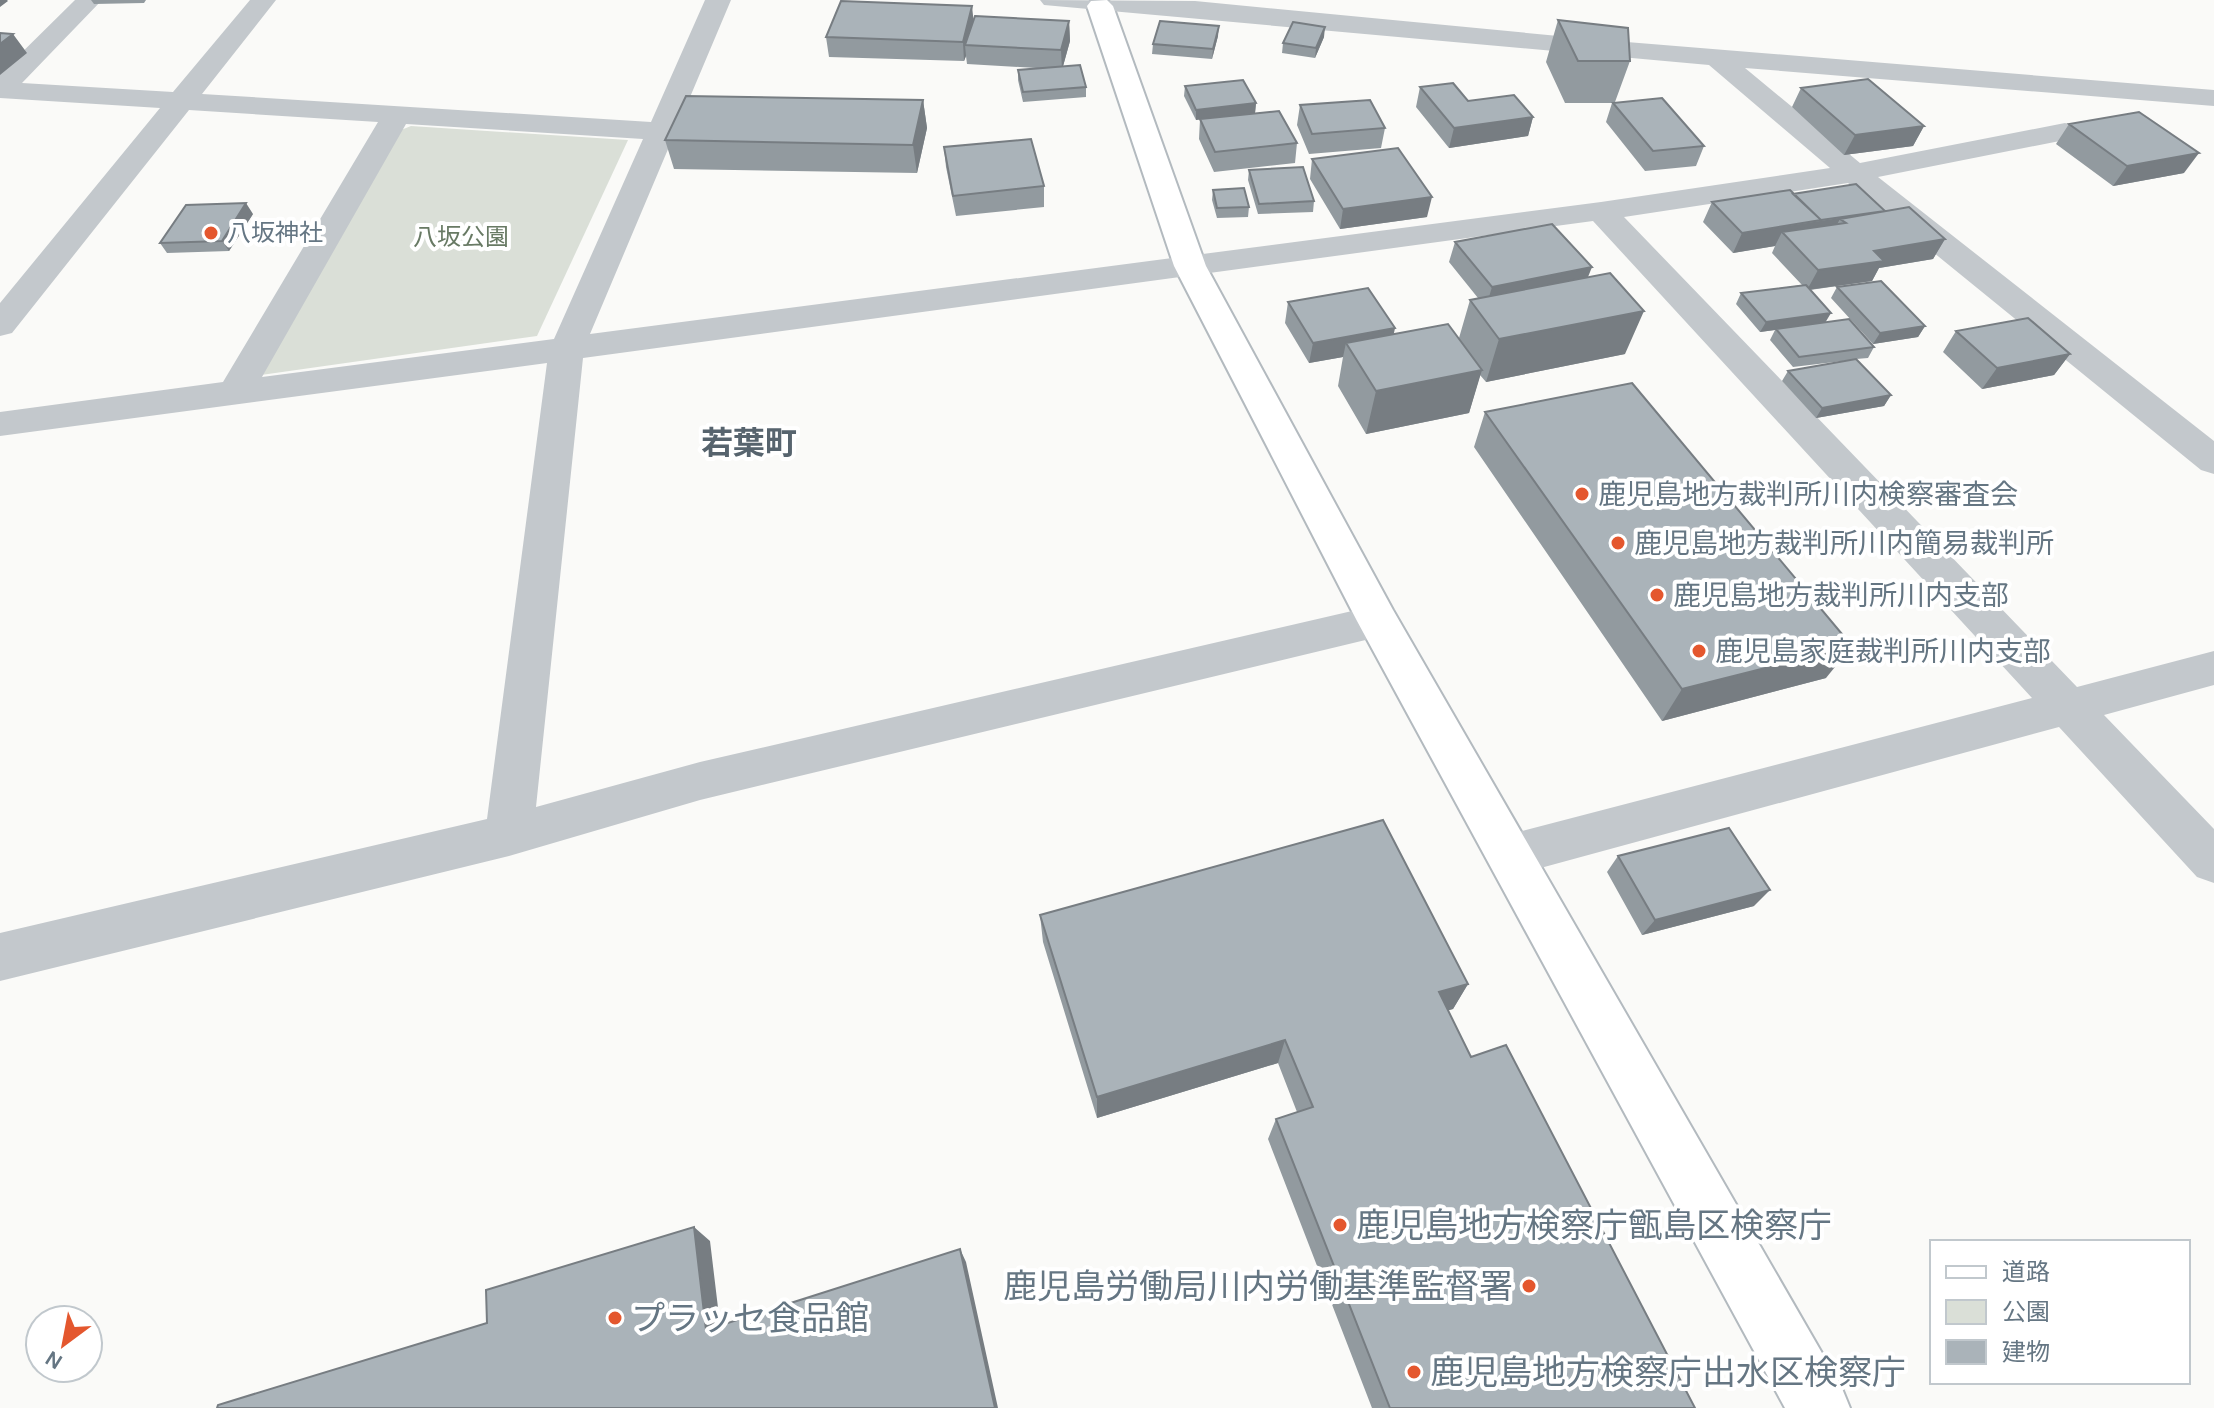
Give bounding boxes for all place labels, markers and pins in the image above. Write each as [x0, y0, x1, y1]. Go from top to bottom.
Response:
place label: 八坂神社 [227, 219, 323, 247]
marker: 八坂神社 [202, 224, 220, 242]
place label: 鹿児島地方裁判所川内検察審査会 [1598, 478, 2018, 511]
marker: 鹿児島地方裁判所川内検察審査会 [1573, 485, 1591, 503]
place label: 鹿児島地方裁判所川内簡易裁判所 [1634, 527, 2054, 560]
marker: 鹿児島地方裁判所川内簡易裁判所 [1609, 534, 1627, 552]
place label: 鹿児島地方裁判所川内支部 [1673, 579, 2009, 612]
marker: 鹿児島地方裁判所川内支部 [1648, 586, 1666, 604]
place label: 鹿児島家庭裁判所川内支部 [1715, 635, 2051, 668]
marker: 鹿児島家庭裁判所川内支部 [1690, 642, 1708, 660]
place label: 鹿児島地方検察庁甑島区検察庁 [1356, 1206, 1832, 1246]
marker: 鹿児島地方検察庁甑島区検察庁 [1331, 1216, 1349, 1234]
place label: 鹿児島労働局川内労働基準監督署 [1003, 1267, 1513, 1307]
marker: 鹿児島労働局川内労働基準監督署 [1520, 1277, 1538, 1295]
place label: プラッセ食品館 [631, 1299, 869, 1339]
marker: プラッセ食品館 [606, 1309, 624, 1327]
place label: 鹿児島地方検察庁出水区検察庁 [1430, 1353, 1906, 1393]
marker: 鹿児島地方検察庁出水区検察庁 [1405, 1363, 1423, 1381]

